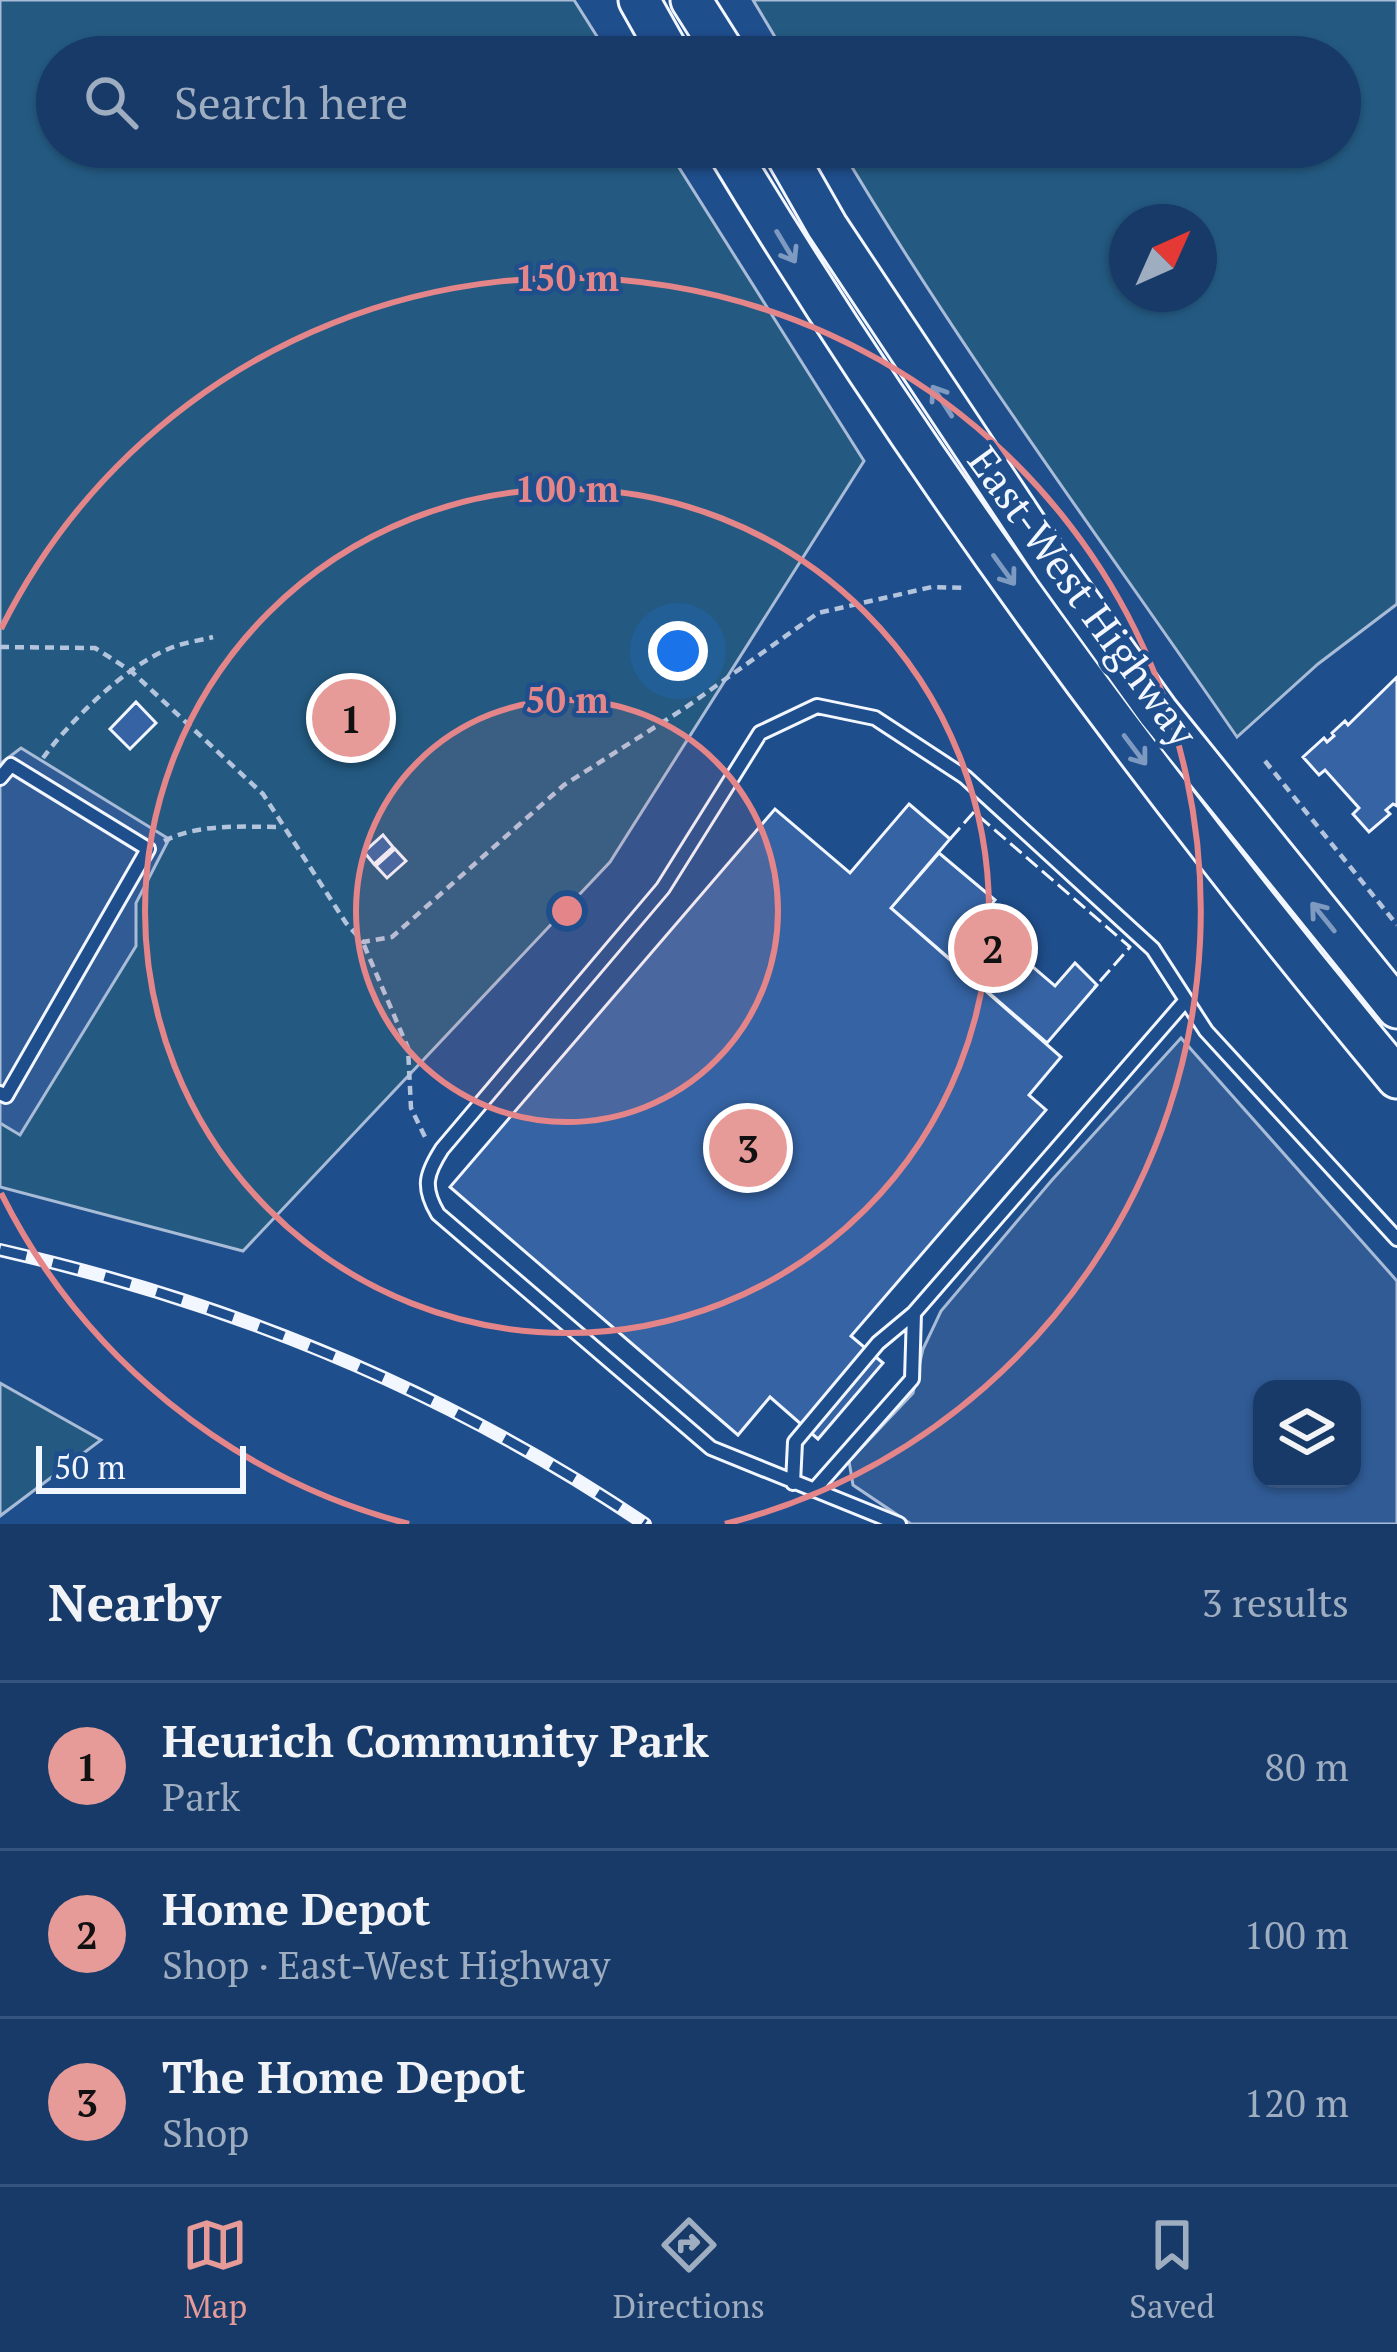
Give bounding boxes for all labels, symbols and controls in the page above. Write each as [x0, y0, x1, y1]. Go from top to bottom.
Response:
search box [36, 36, 1361, 168]
icon: search [78, 69, 144, 135]
text: Search here [174, 72, 408, 132]
north arrow [1109, 204, 1217, 312]
one-way arrow [774, 229, 798, 263]
text: 150 m [515, 254, 619, 301]
one-way arrow [930, 385, 955, 419]
street label: East-West Highway [956, 435, 1212, 758]
text: 100 m [515, 465, 619, 512]
one-way arrow [991, 553, 1017, 586]
your location [648, 621, 708, 681]
pin: 1 [312, 673, 390, 763]
text: 50 m [525, 676, 609, 723]
one-way arrow [1121, 733, 1148, 765]
centre of rings [546, 890, 588, 932]
one-way arrow [1311, 902, 1337, 934]
pin: 2 [954, 903, 1032, 993]
pin: 3 [709, 1103, 787, 1193]
map controls [1253, 1380, 1361, 1488]
button: layers [1253, 1380, 1361, 1488]
scale bar [36, 1440, 246, 1493]
text: 50 m [54, 1445, 126, 1488]
text: Nearby [48, 1568, 221, 1636]
text: 3 results [1202, 1576, 1349, 1628]
text: Heurich Community Park [162, 1710, 709, 1770]
text: 1 [76, 1740, 98, 1792]
text: 80 m [1264, 1740, 1349, 1792]
text: Park [162, 1770, 240, 1822]
text: Home Depot [162, 1878, 430, 1938]
text: 2 [76, 1908, 98, 1960]
text: 100 m [1244, 1908, 1349, 1960]
text: Shop · East-West Highway [162, 1938, 610, 1990]
text: The Home Depot [162, 2046, 525, 2106]
text: 3 [76, 2076, 98, 2128]
text: 120 m [1244, 2076, 1349, 2128]
text: Shop [162, 2106, 249, 2158]
tab: Map [182, 2212, 248, 2327]
tab: Directions [613, 2212, 765, 2327]
tab: Saved [1129, 2212, 1215, 2327]

